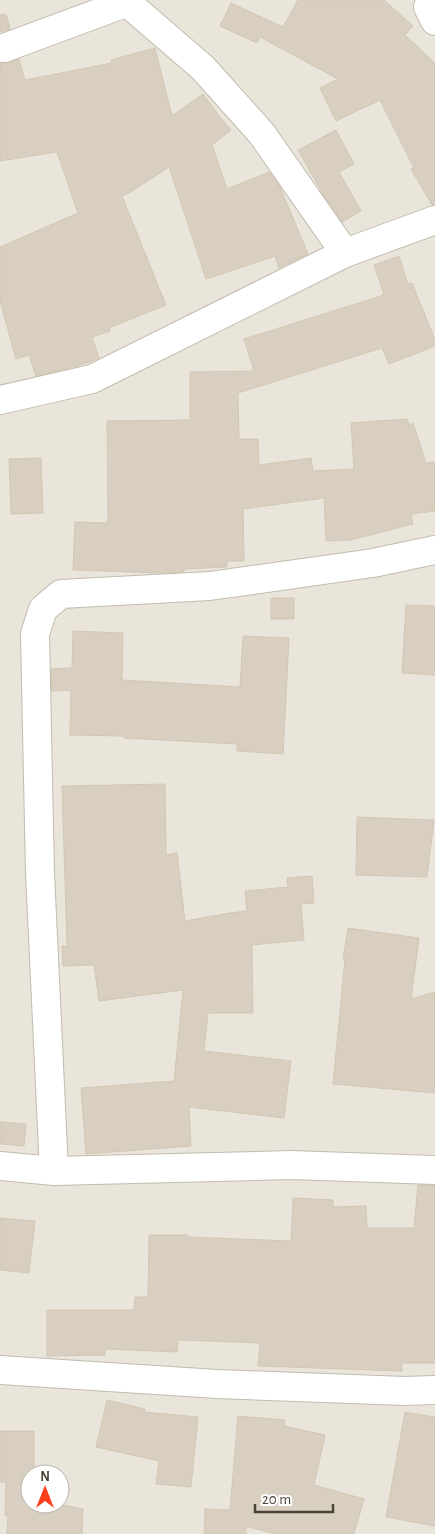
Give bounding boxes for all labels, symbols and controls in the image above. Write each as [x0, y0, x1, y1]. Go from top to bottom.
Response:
north arrow [20, 1464, 70, 1514]
text: N [40, 1470, 50, 1484]
scale bar [255, 1482, 332, 1514]
text: 20 m [262, 1492, 291, 1507]

